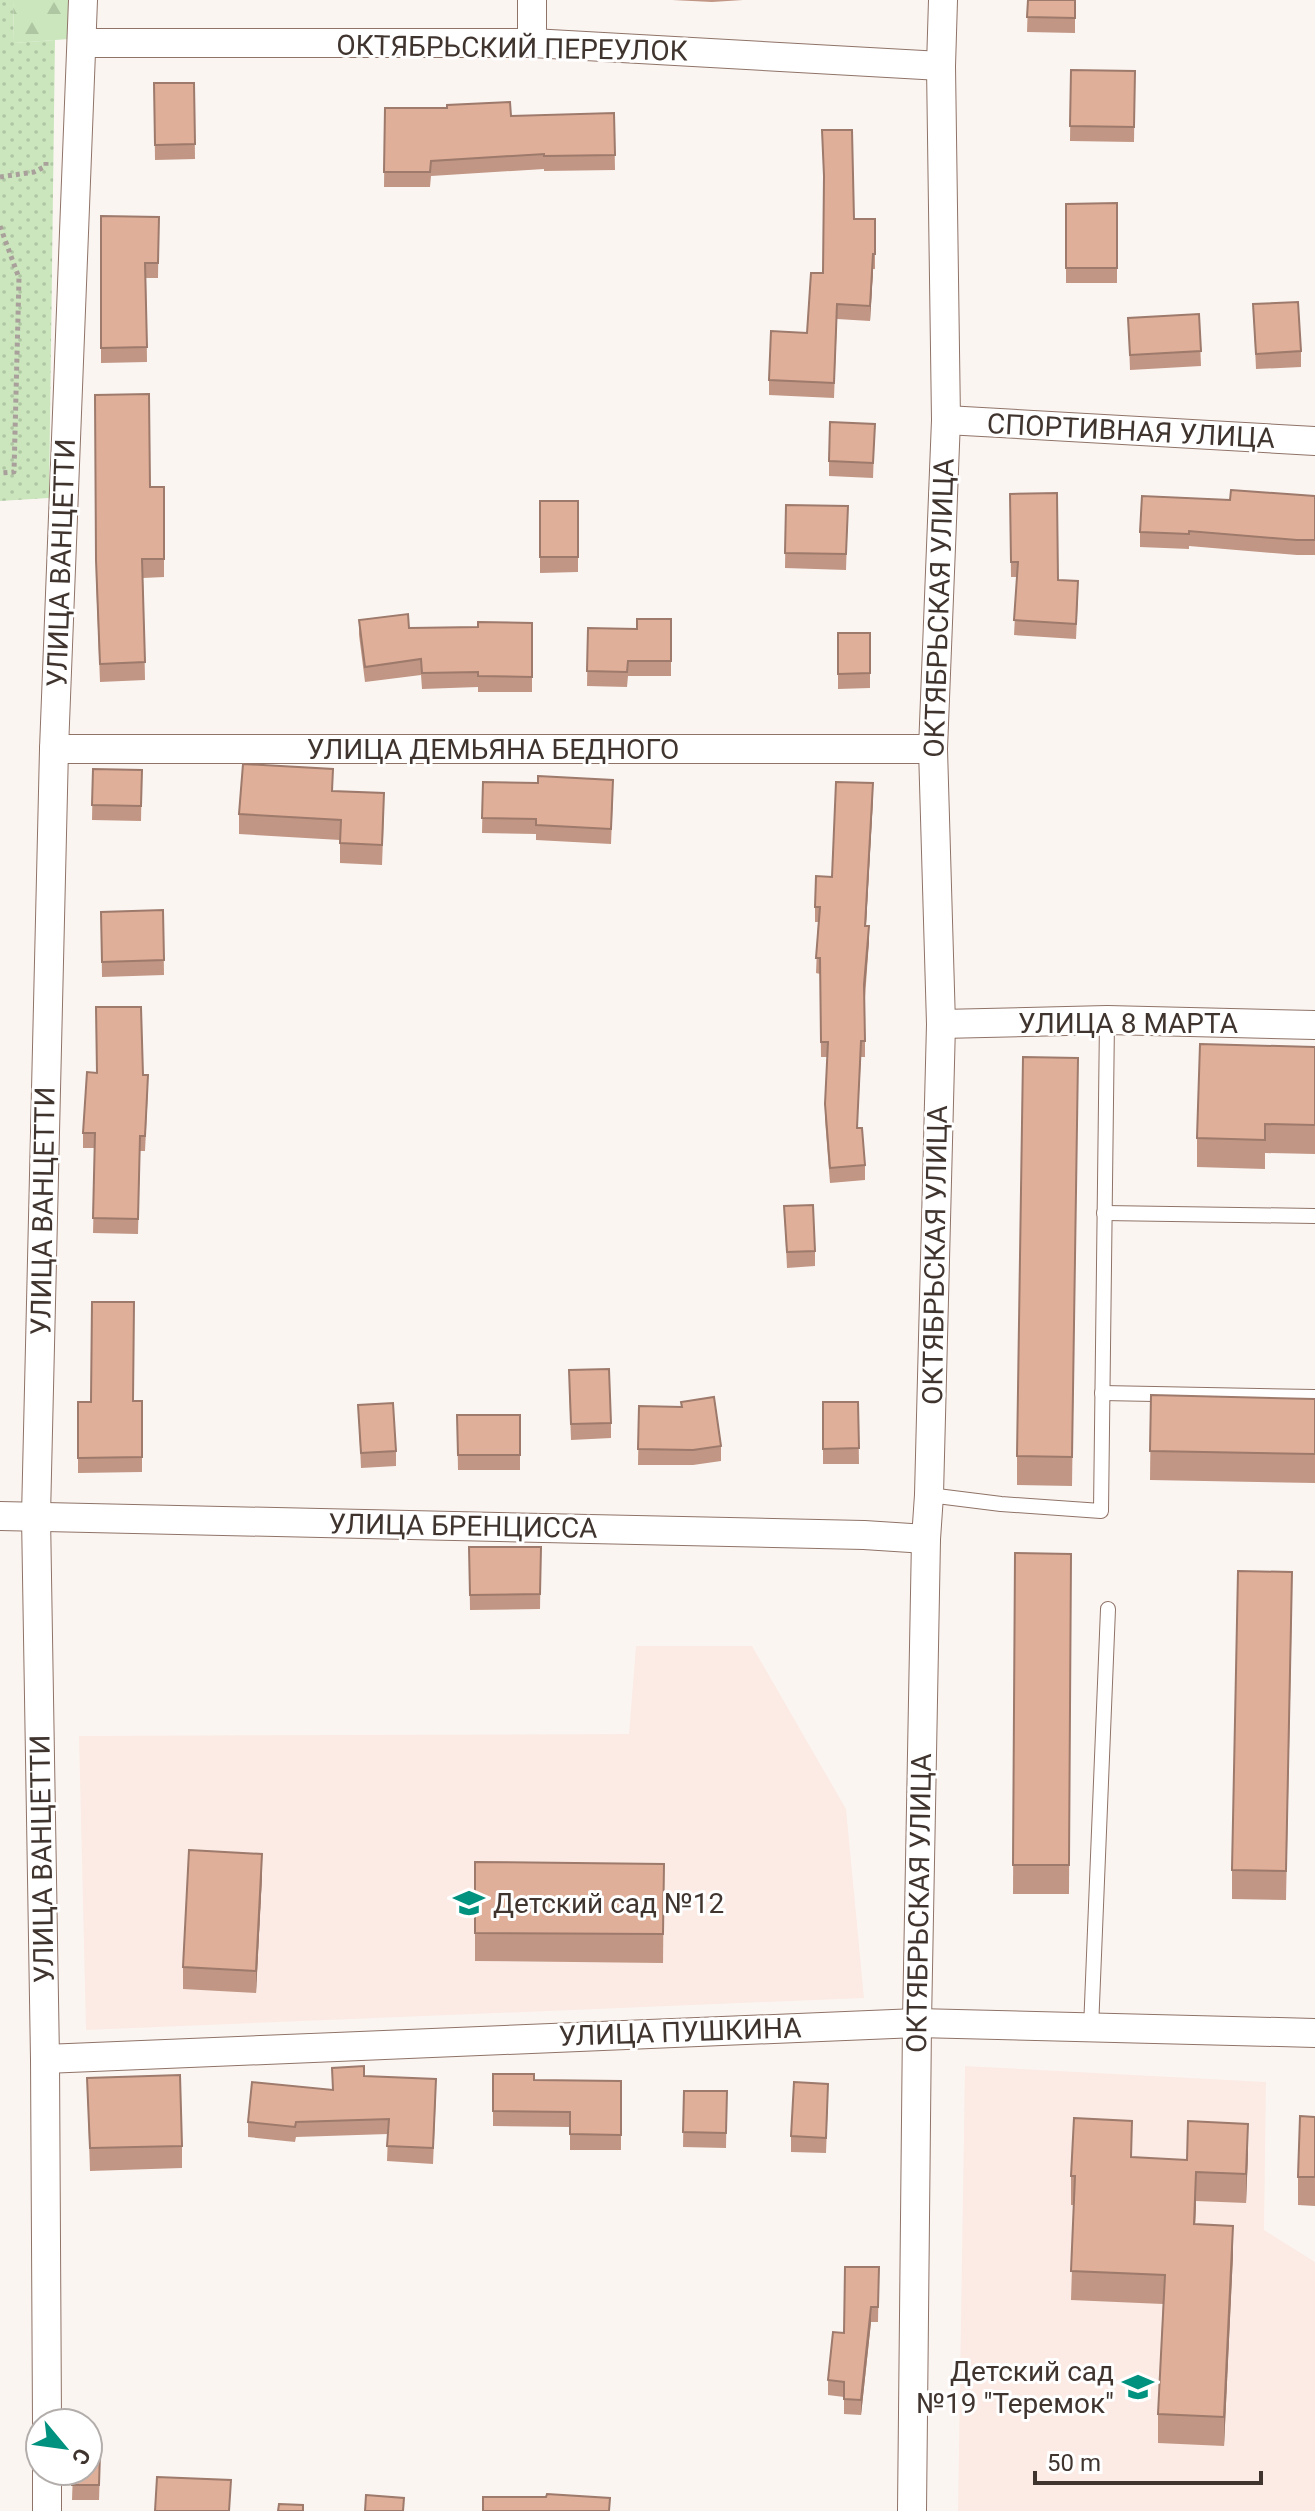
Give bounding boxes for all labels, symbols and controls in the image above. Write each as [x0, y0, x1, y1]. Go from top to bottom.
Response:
street label: ОКТЯБРЬСКИЙ ПЕРЕУЛОК [336, 28, 688, 68]
street label: СПОРТИВНАЯ УЛИЦА [986, 407, 1276, 455]
street label: УЛИЦА ВАНЦЕТТИ [40, 438, 82, 688]
street label: ОКТЯБРЬСКАЯ УЛИЦА [917, 458, 961, 758]
street label: УЛИЦА ДЕМЬЯНА БЕДНОГО [307, 733, 679, 766]
street label: УЛИЦА 8 МАРТА [1018, 1007, 1238, 1040]
street label: УЛИЦА ВАНЦЕТТИ [24, 1086, 62, 1336]
street label: ОКТЯБРЬСКАЯ УЛИЦА [916, 1105, 954, 1405]
street label: УЛИЦА БРЕНЦИССА [328, 1507, 598, 1545]
street label: УЛИЦА ВАНЦЕТТИ [23, 1734, 61, 1984]
street label: ОКТЯБРЬСКАЯ УЛИЦА [900, 1753, 938, 2053]
school or university icon: Детский сад №12 [452, 1886, 486, 1920]
place label: Детский сад №12 [493, 1887, 724, 1920]
street label: УЛИЦА ПУШКИНА [558, 2011, 802, 2053]
place label: Детский сад №19 "Теремок" [916, 2355, 1114, 2420]
school or university icon: Детский сад №19 "Теремок" [1121, 2370, 1155, 2404]
north arrow [24, 2407, 104, 2487]
scale bar [1035, 2435, 1261, 2485]
text: С [67, 2444, 95, 2469]
text: 50 m [1047, 2449, 1101, 2477]

